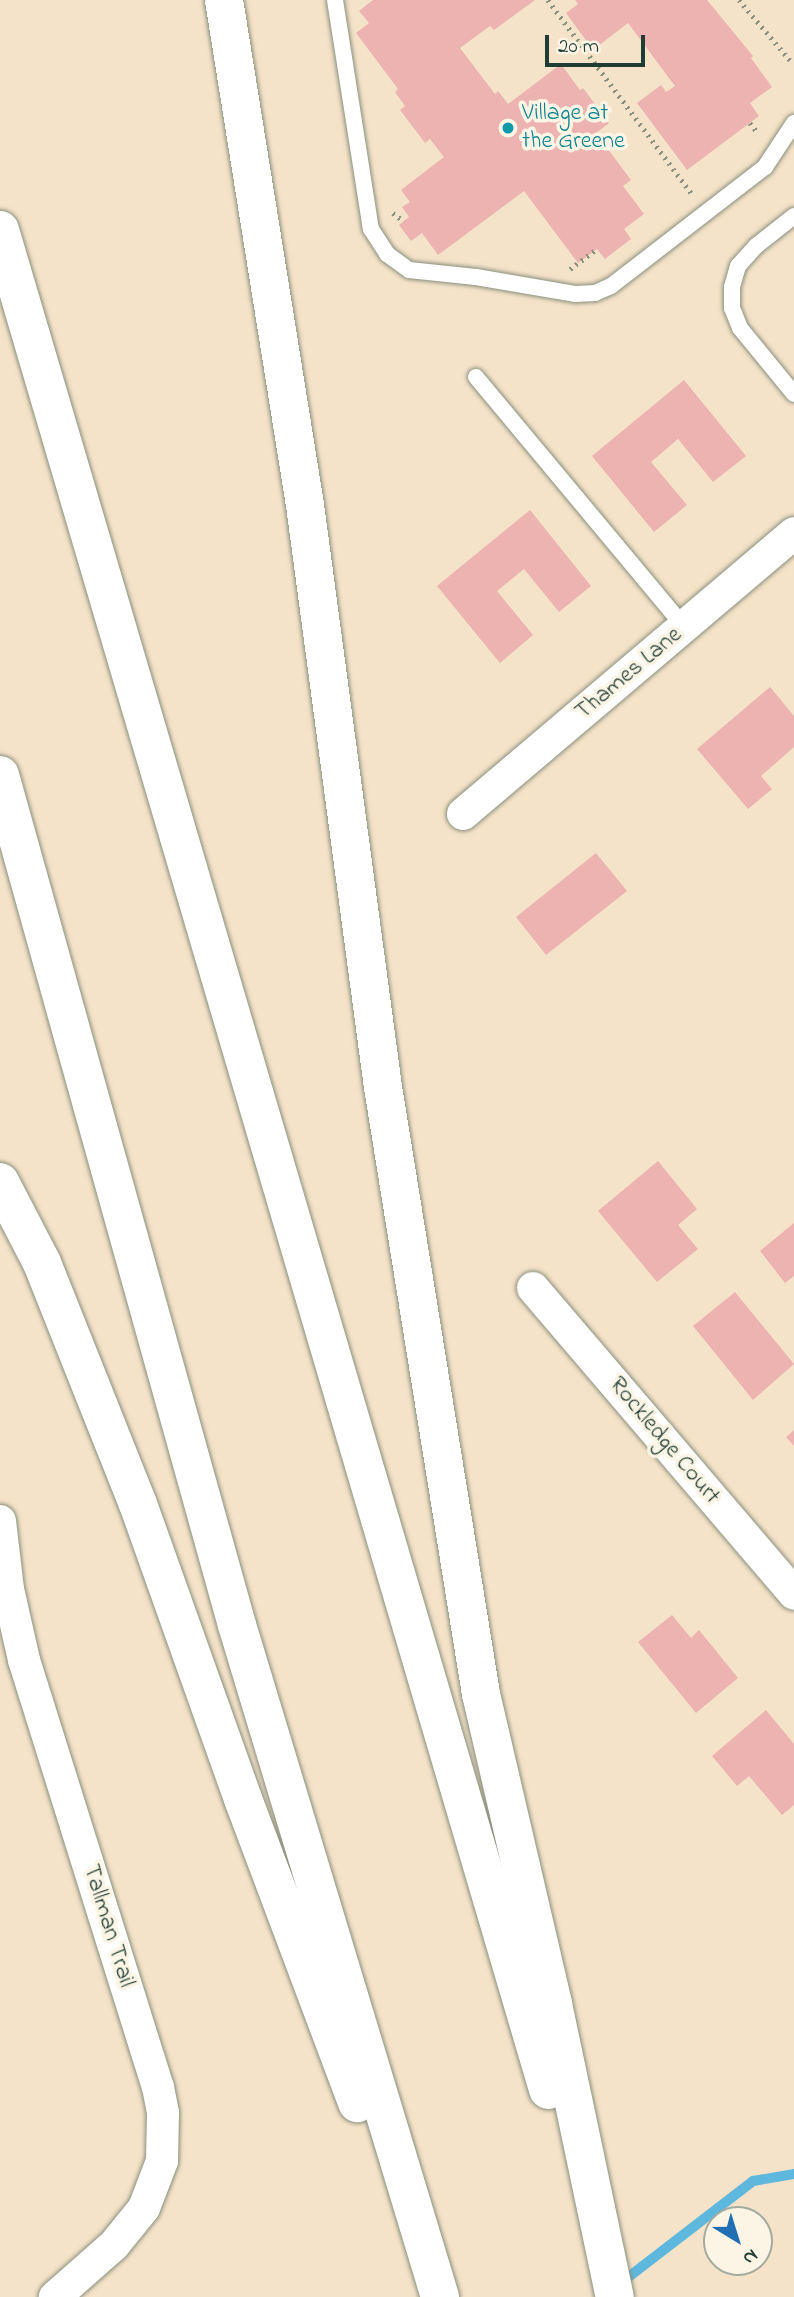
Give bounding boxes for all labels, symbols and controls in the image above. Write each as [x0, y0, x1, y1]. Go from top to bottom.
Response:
scale bar [549, 21, 649, 65]
text: 20 m [558, 32, 599, 62]
place label: Village at the Greene [522, 100, 625, 156]
marker: Village at the Greene [500, 120, 516, 136]
street label: Thames Lane [570, 621, 688, 727]
street label: Rockledge Court [602, 1371, 726, 1511]
street label: Tallman Trail [76, 1861, 140, 1991]
north arrow [703, 2206, 773, 2276]
text: N [737, 2242, 763, 2271]

